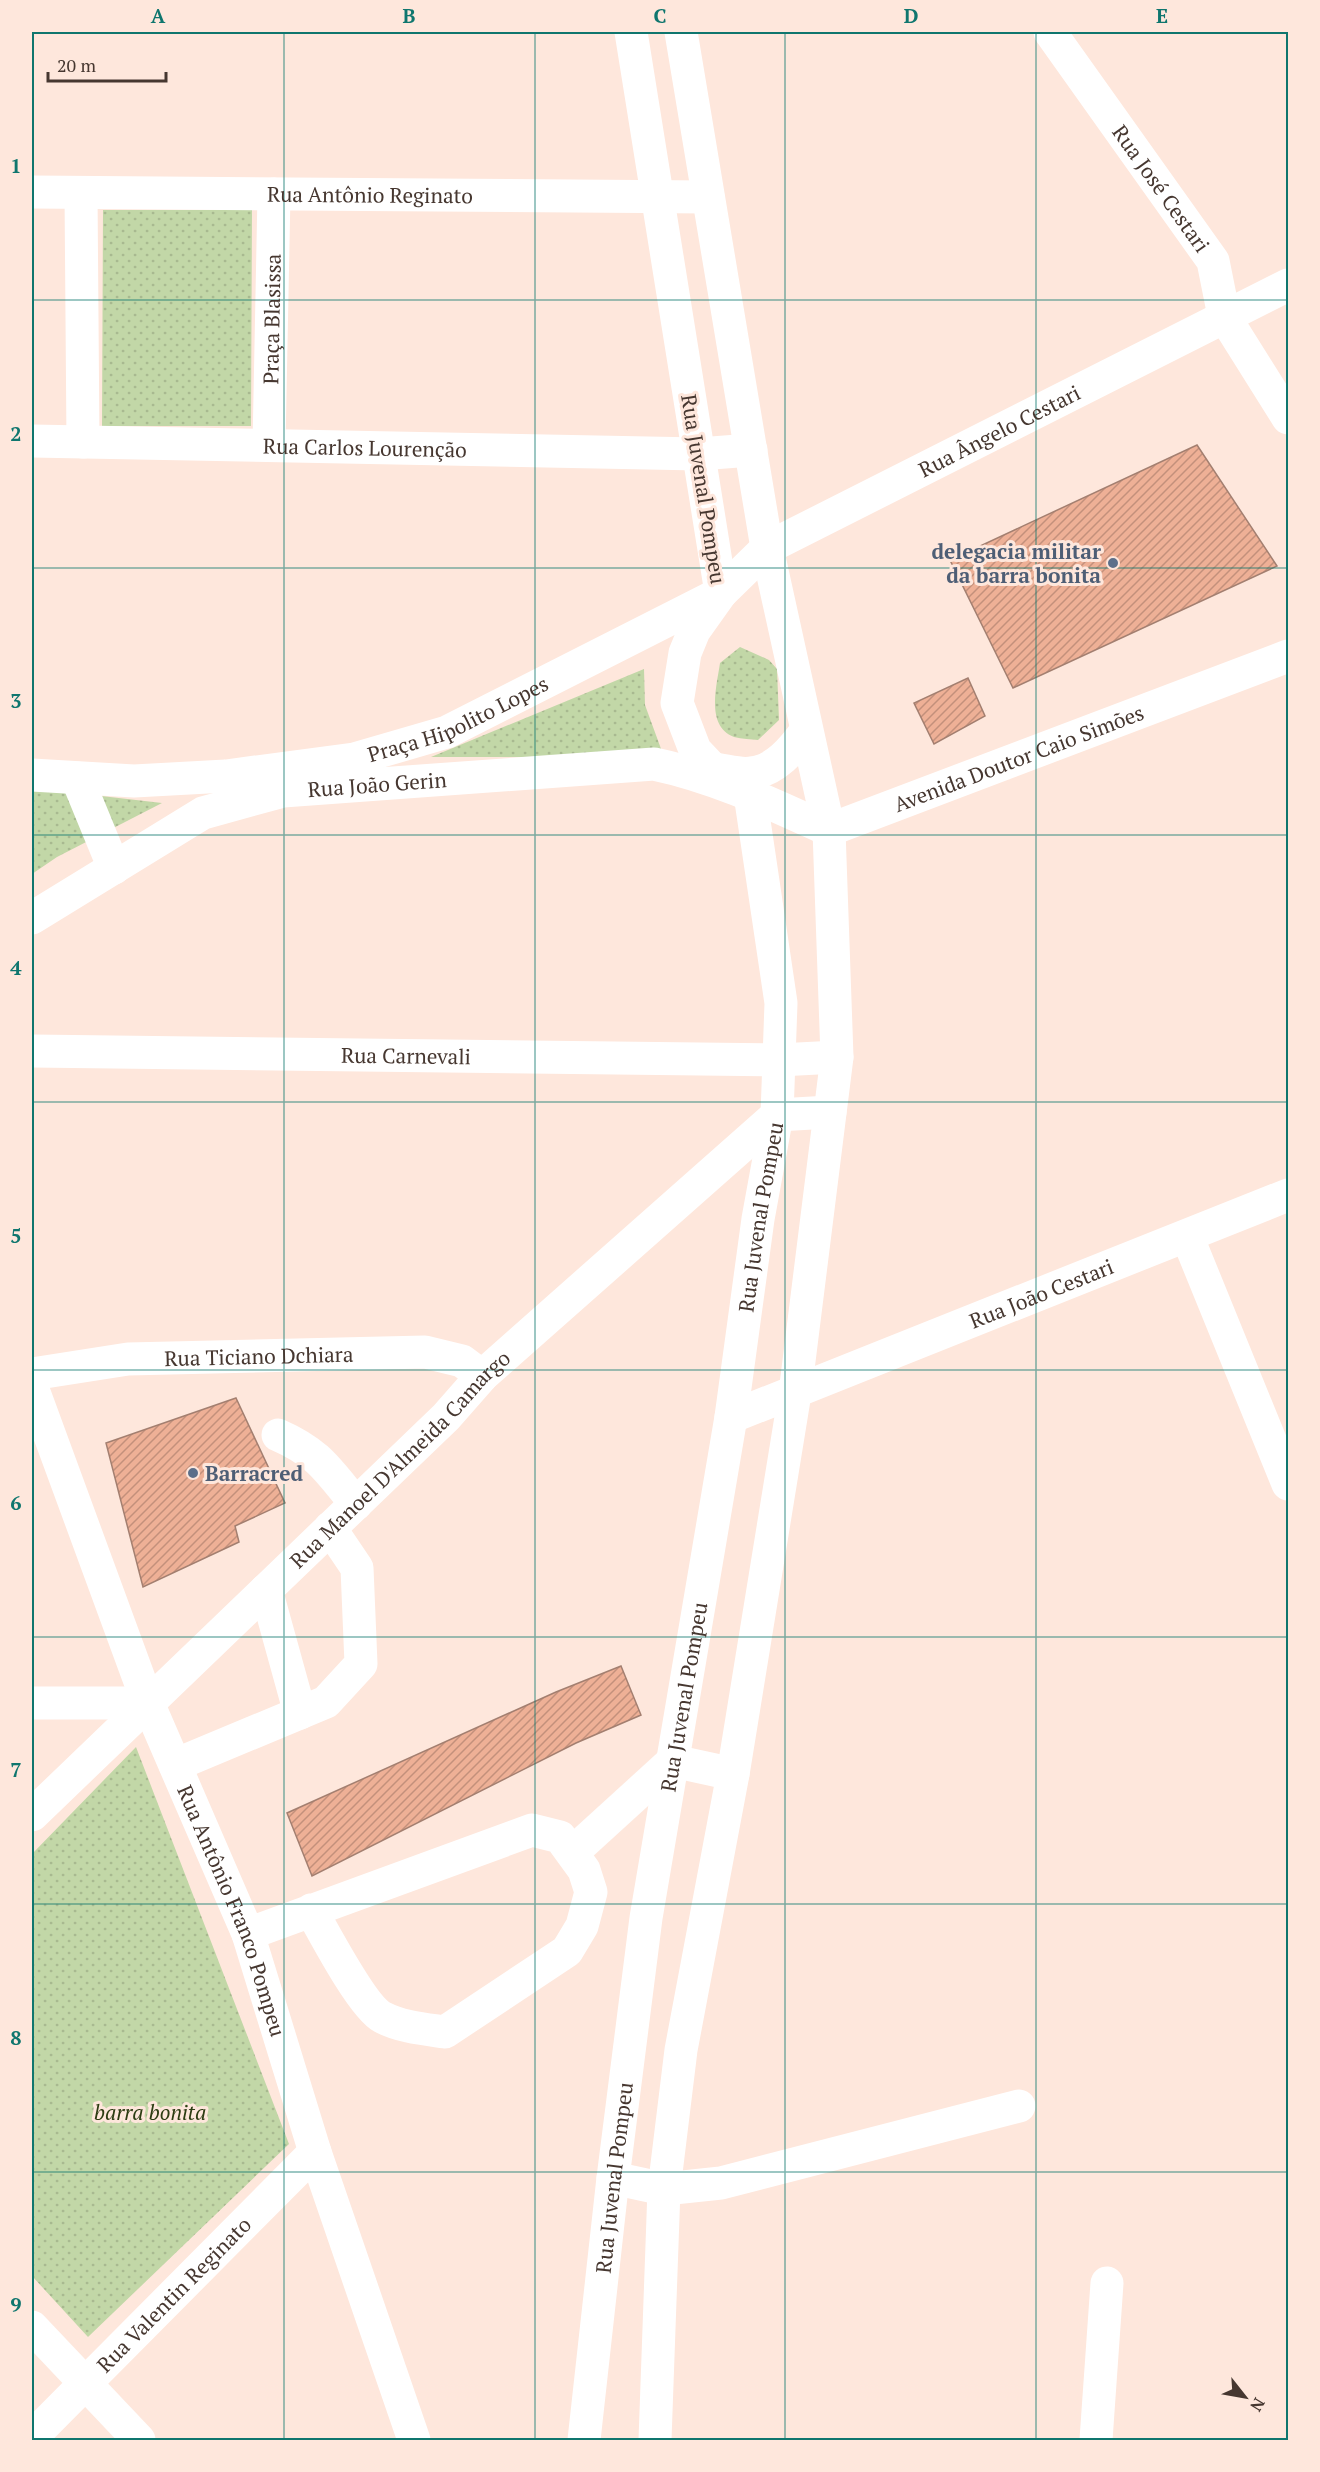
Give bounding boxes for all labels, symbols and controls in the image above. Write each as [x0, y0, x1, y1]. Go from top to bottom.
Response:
text: A [151, 2, 166, 29]
text: B [403, 2, 416, 29]
text: C [653, 2, 667, 29]
text: D [904, 2, 918, 29]
text: E [1156, 2, 1168, 29]
scale bar [48, 45, 166, 83]
text: 20 m [57, 53, 97, 77]
street label: Rua José Cestari [1106, 119, 1216, 258]
text: 1 [10, 152, 22, 179]
street label: Rua Antônio Reginato [267, 180, 473, 209]
street label: Praça Blasissa [256, 253, 287, 385]
street label: Rua Ângelo Cestari [914, 378, 1085, 483]
street label: Rua Juvenal Pompeu [675, 392, 733, 586]
text: 2 [10, 420, 22, 447]
street label: Rua Carlos Lourenção [263, 432, 467, 463]
place label: delegacia militar da barra bonita [931, 537, 1101, 589]
marker: delegacia militar da barra bonita [1106, 556, 1120, 570]
street label: Praça Hipolito Lopes [364, 669, 553, 768]
text: 3 [10, 687, 22, 714]
street label: Avenida Doutor Caio Simões [890, 698, 1148, 818]
street label: Rua João Gerin [307, 765, 448, 803]
text: 4 [10, 954, 22, 981]
street label: Rua Carnevali [341, 1041, 471, 1070]
street label: Rua Juvenal Pompeu [731, 1120, 789, 1314]
text: 5 [10, 1222, 22, 1249]
street label: Rua João Cestari [965, 1252, 1117, 1335]
street label: Rua Ticiano Dchiara [164, 1340, 354, 1372]
street label: Rua Manoel D'Almeida Camargo [284, 1344, 516, 1574]
place label: Barracred [205, 1459, 304, 1487]
marker: Barracred [186, 1466, 200, 1480]
text: 6 [10, 1489, 22, 1516]
street label: Rua Juvenal Pompeu [654, 1600, 713, 1794]
text: 7 [10, 1756, 22, 1783]
street label: Rua Antônio Franco Pompeu [171, 1781, 293, 2040]
text: 8 [10, 2024, 22, 2051]
street label: Rua Juvenal Pompeu [589, 2081, 639, 2275]
park label: barra bonita [94, 2098, 206, 2126]
street label: Rua Valentin Reginato [90, 2211, 257, 2378]
text: 9 [10, 2291, 22, 2318]
north arrow [1215, 2367, 1275, 2427]
text: N [1245, 2394, 1270, 2416]

